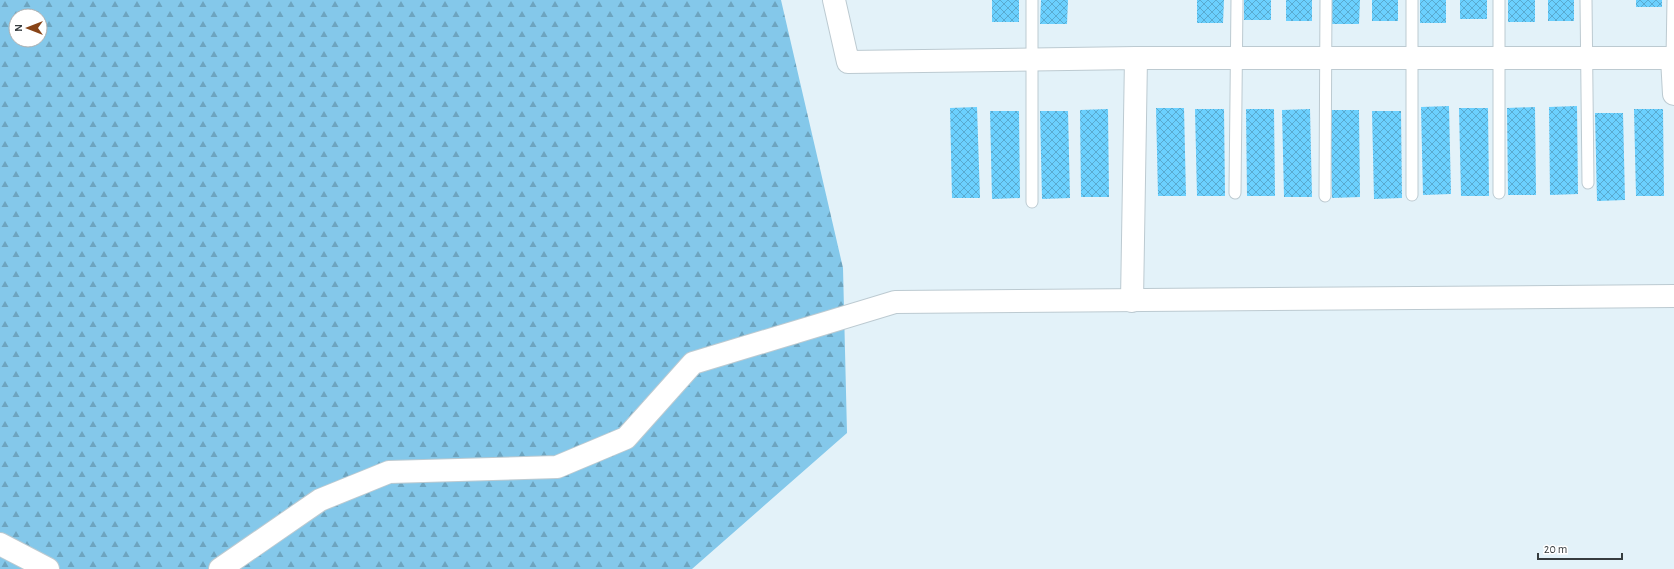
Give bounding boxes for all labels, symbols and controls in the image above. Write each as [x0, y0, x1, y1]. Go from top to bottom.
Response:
north arrow [8, 8, 48, 48]
text: N [13, 24, 24, 32]
scale bar [1538, 535, 1622, 561]
text: 20 m [1544, 543, 1567, 555]

